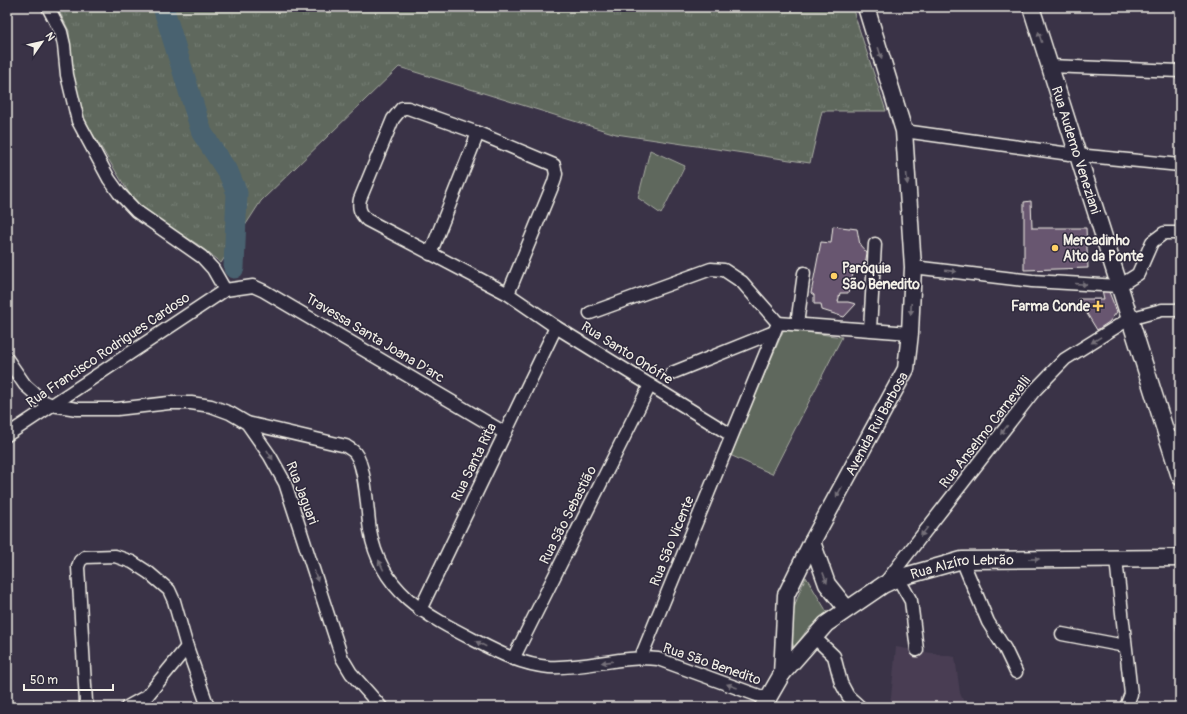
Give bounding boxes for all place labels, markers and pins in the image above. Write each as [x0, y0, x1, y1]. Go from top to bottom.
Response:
place label: Mercadinho Alto da Ponte [1063, 232, 1145, 265]
marker: Mercadinho Alto da Ponte [1050, 243, 1060, 253]
place label: Paróquia São Benedito [842, 260, 920, 293]
marker: Paróquia São Benedito [829, 271, 839, 281]
place label: Farma Conde [1011, 298, 1091, 315]
marker: Farma Conde [1093, 301, 1103, 311]

